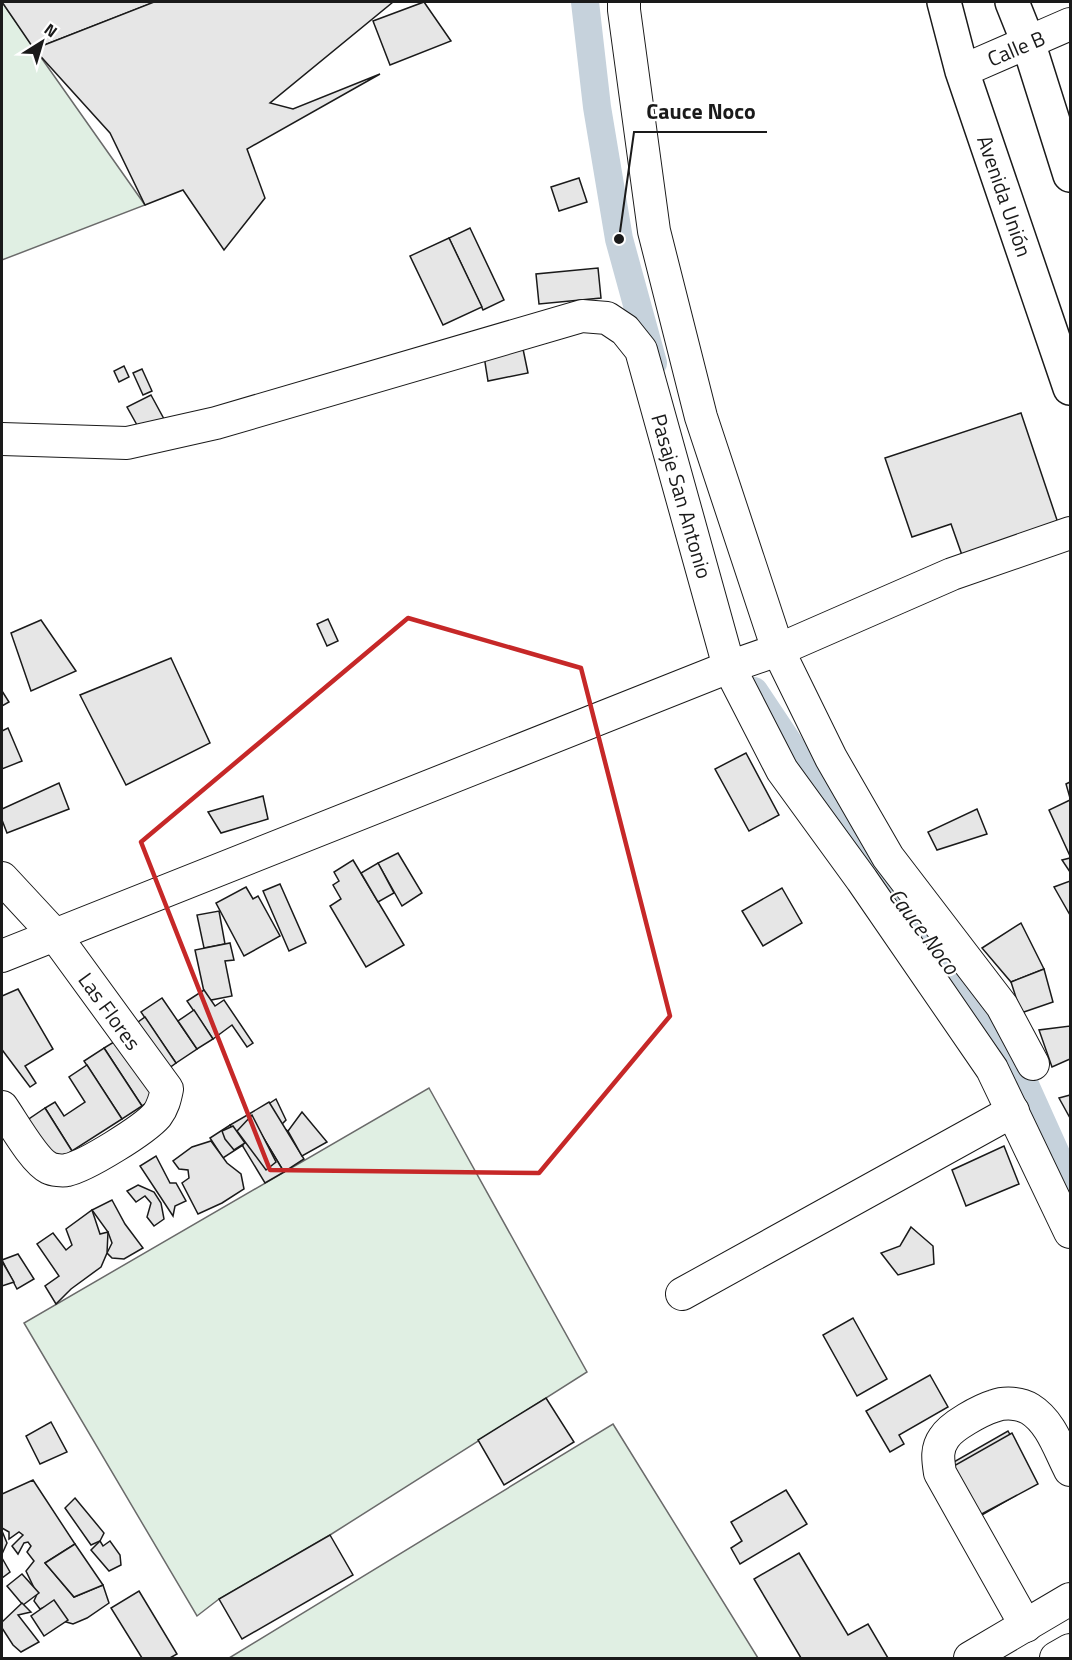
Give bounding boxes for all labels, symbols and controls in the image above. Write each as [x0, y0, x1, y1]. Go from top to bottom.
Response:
north arrow [12, 12, 72, 72]
text: N [39, 17, 63, 43]
street label: Calle B [982, 22, 1050, 74]
callout: Cauce Noco [634, 92, 767, 132]
text: Cauce Noco [646, 94, 756, 128]
street label: Avenida Unión [969, 131, 1041, 261]
street label: Pasaje San Antonio [643, 410, 721, 582]
water label: Cauce Noco [880, 881, 969, 982]
street label: Las Flores [71, 965, 149, 1057]

